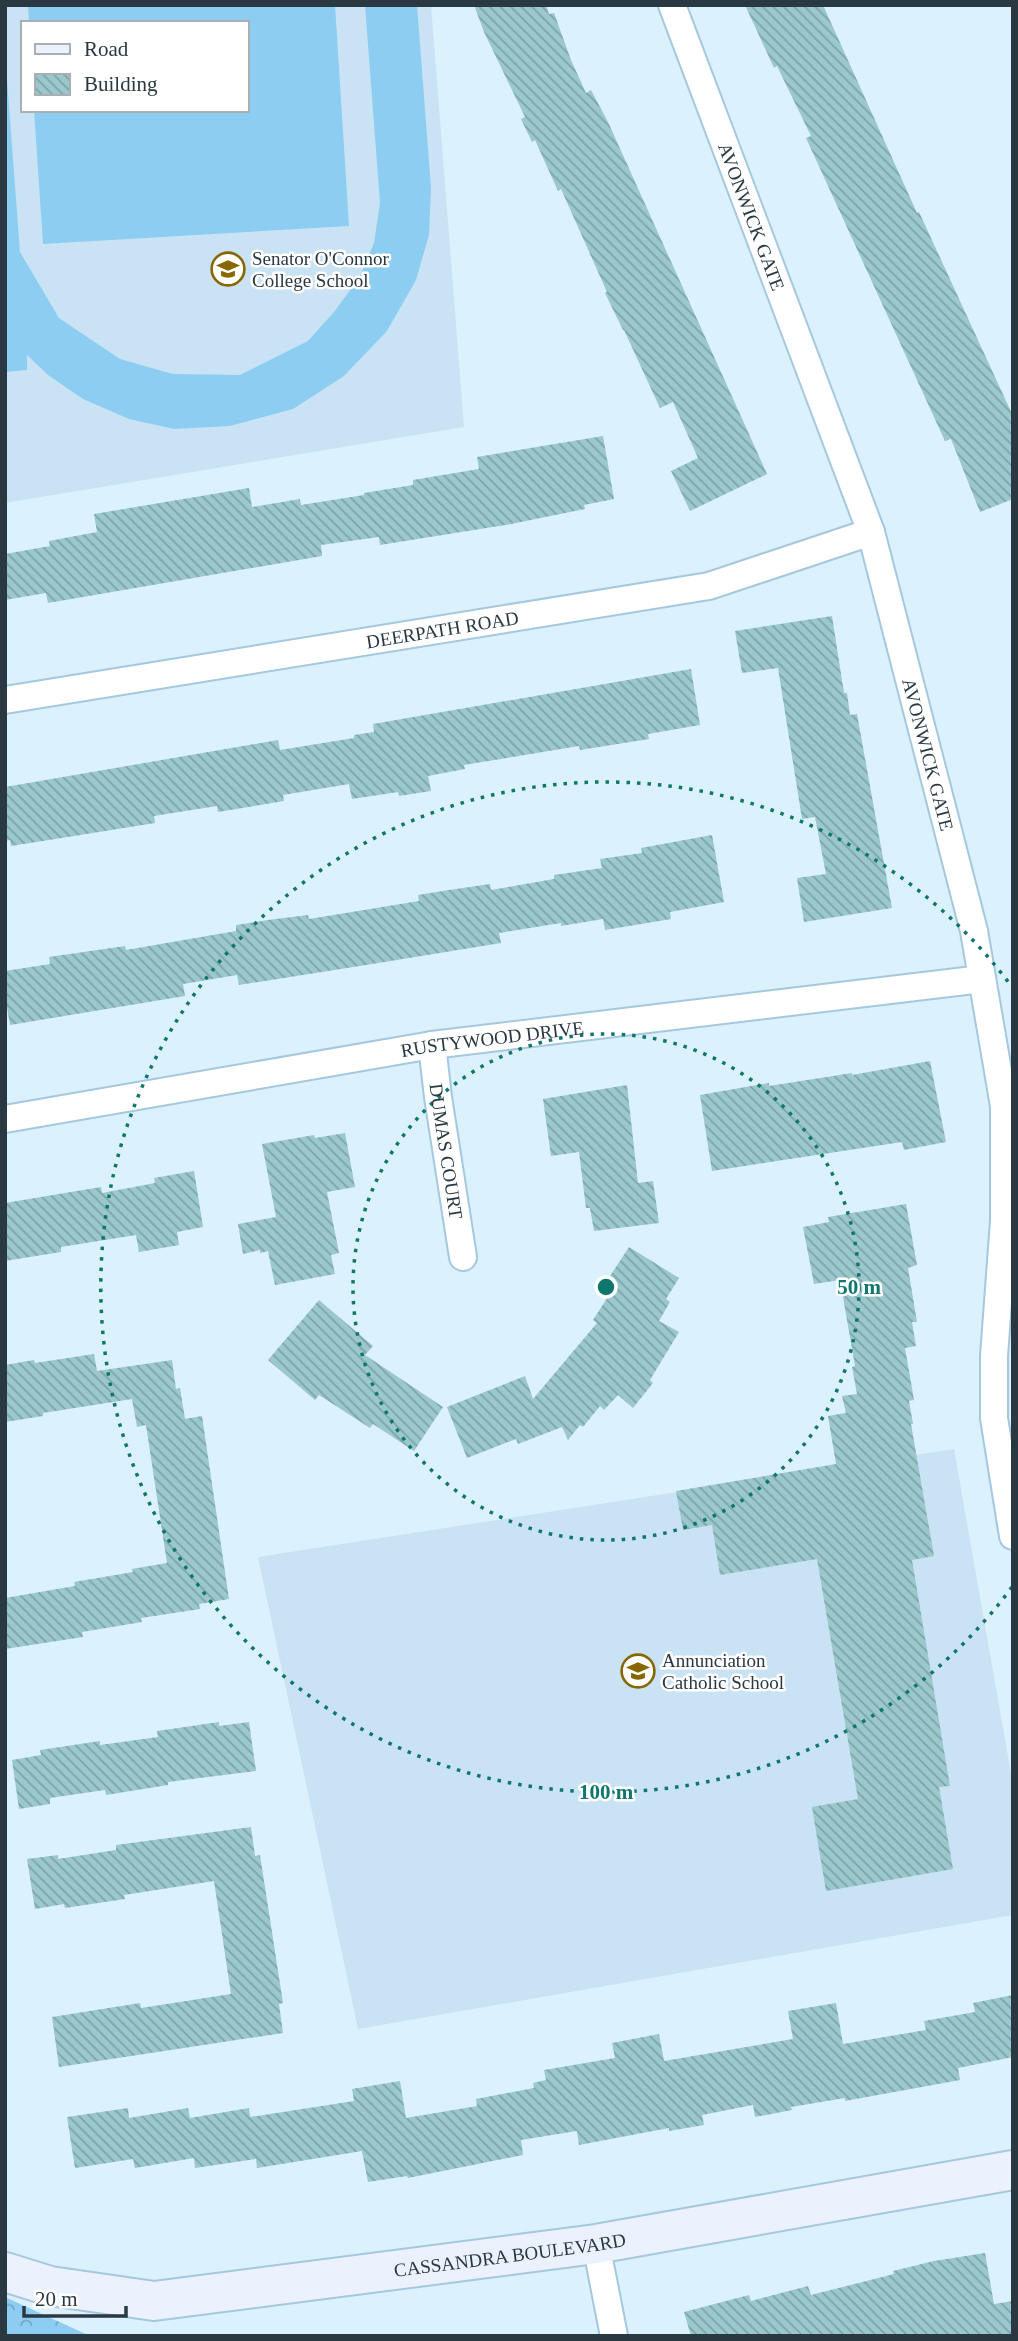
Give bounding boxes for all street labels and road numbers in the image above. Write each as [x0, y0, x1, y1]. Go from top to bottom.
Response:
street label: AVONWICK GATE [714, 140, 789, 293]
street label: DEERPATH ROAD [365, 607, 520, 652]
street label: AVONWICK GATE [899, 676, 958, 833]
street label: RUSTYWOOD DRIVE [399, 1016, 585, 1061]
street label: DUMAS COURT [426, 1082, 467, 1221]
street label: CASSANDRA BOULEVARD [393, 2228, 627, 2280]

